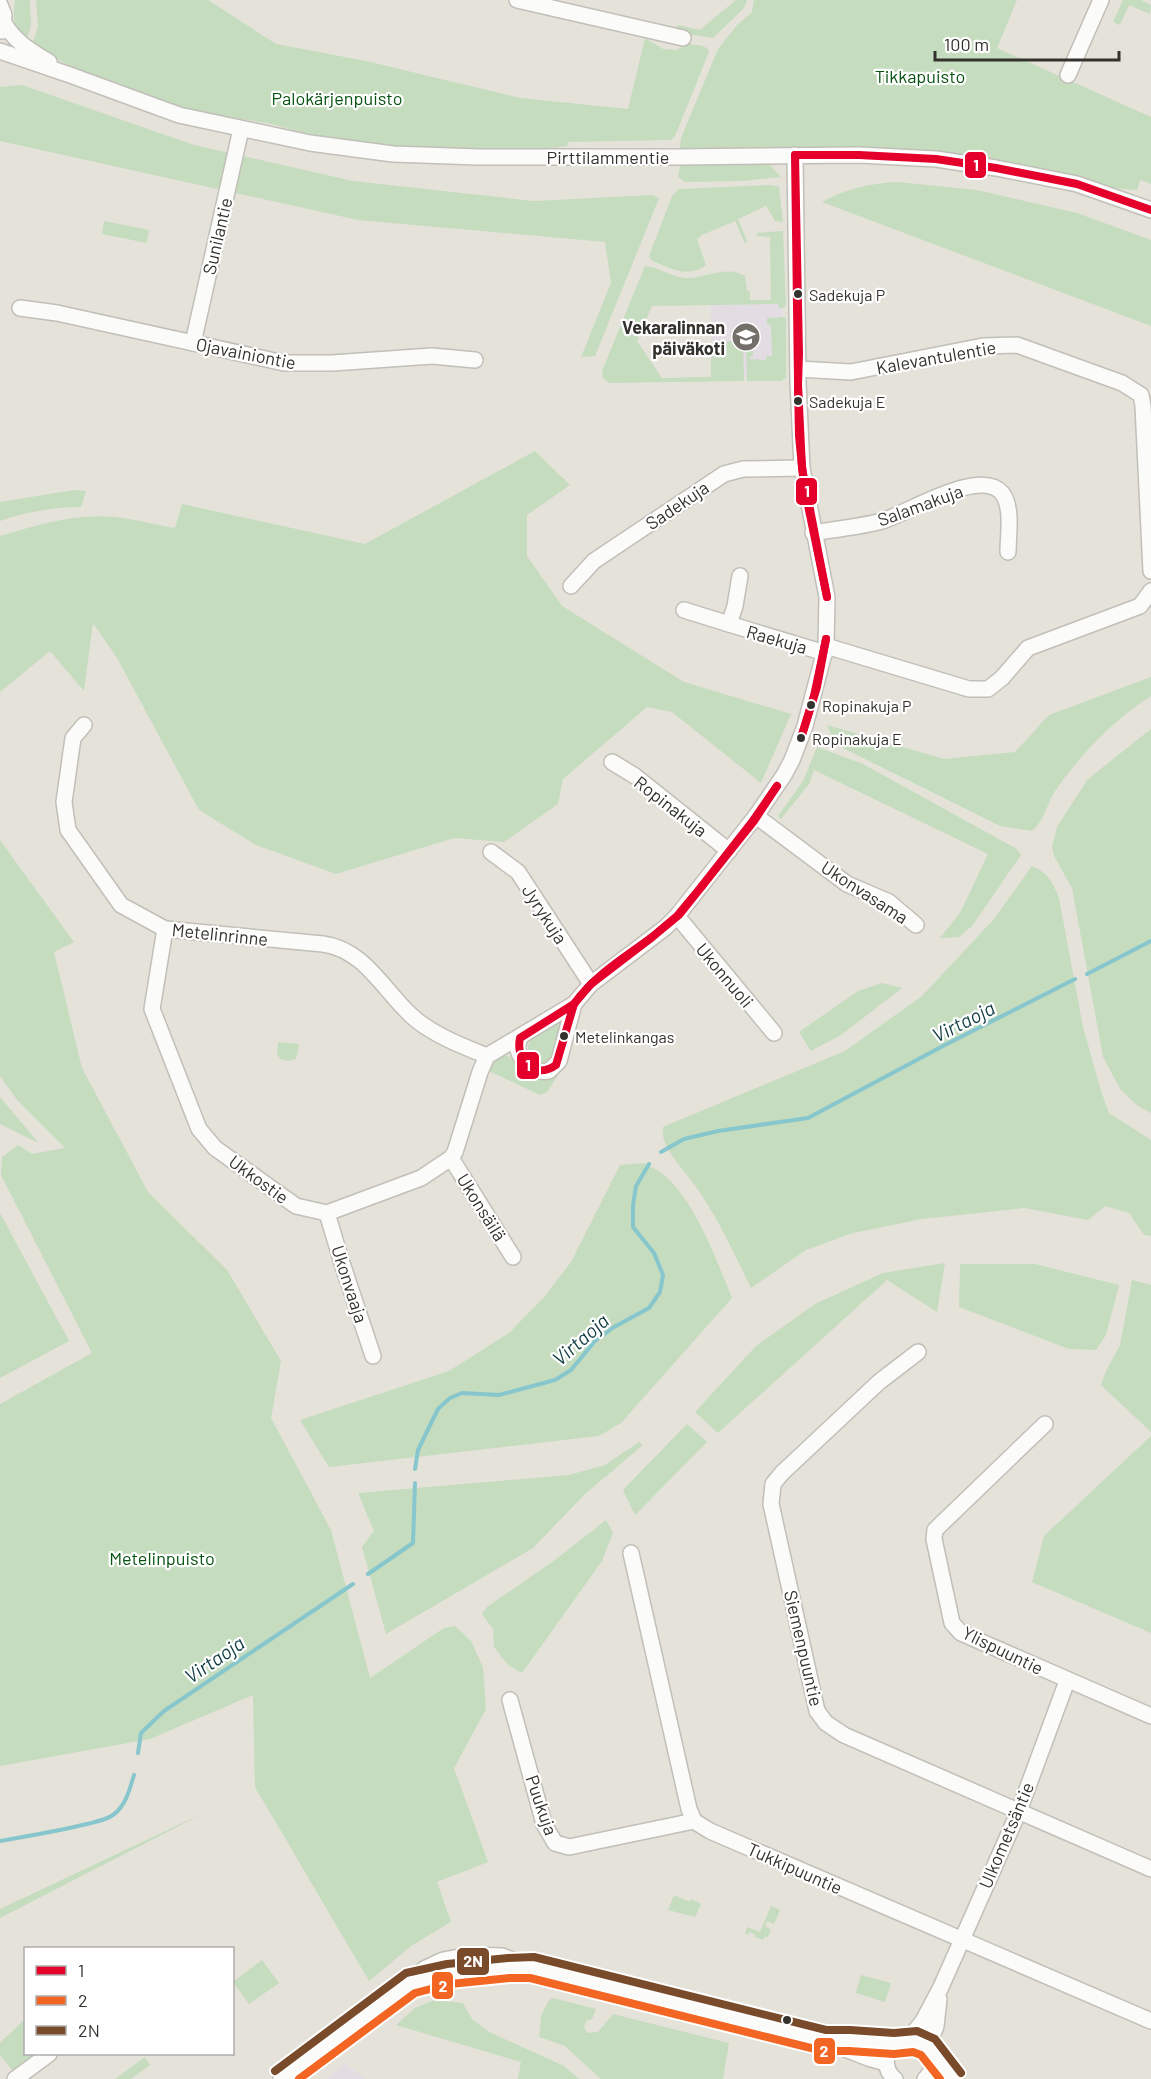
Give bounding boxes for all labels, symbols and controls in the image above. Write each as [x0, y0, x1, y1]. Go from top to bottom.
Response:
scale bar [935, 24, 1120, 62]
text: 100 m [944, 33, 989, 55]
park label: Tikkapuisto [875, 65, 965, 87]
park label: Palokärjenpuisto [272, 87, 402, 109]
street label: Pirttilammentie [547, 146, 669, 168]
line badge: 1 [964, 151, 987, 179]
text: 1 [973, 155, 979, 174]
street label: Sunilantie [197, 195, 237, 277]
place label: Sadekuja P [809, 285, 885, 304]
marker: Sadekuja P [792, 288, 804, 300]
place label: Vekaralinnan päiväkoti [622, 316, 725, 359]
school or university icon: Vekaralinnan päiväkoti [730, 321, 762, 353]
street label: Ojavainiontie [194, 333, 298, 373]
street label: Kalevantulentie [874, 336, 998, 378]
place label: Sadekuja E [809, 392, 885, 411]
marker: Sadekuja E [792, 395, 804, 407]
street label: Sadekuja [641, 476, 713, 534]
line badge: 1 [795, 477, 818, 506]
street label: Salamakuja [874, 479, 966, 531]
text: 1 [804, 481, 810, 500]
street label: Raekuja [744, 620, 810, 658]
place label: Ropinakuja P [822, 696, 912, 715]
marker: Ropinakuja P [805, 699, 817, 711]
place label: Ropinakuja E [812, 729, 902, 748]
marker: Ropinakuja E [795, 732, 807, 744]
street label: Ropinakuja [630, 771, 712, 841]
street label: Ukonvasama [817, 856, 913, 928]
street label: Jyrykuja [518, 880, 572, 948]
street label: Metelinrinne [171, 918, 269, 950]
street label: Ukonnuoli [692, 938, 758, 1012]
water label: Virtaoja [928, 995, 998, 1047]
place label: Metelinkangas [575, 1027, 674, 1046]
marker: Metelinkangas [558, 1030, 570, 1042]
line badge: 1 [516, 1051, 540, 1080]
text: 1 [525, 1055, 531, 1074]
street label: Ukkostie [225, 1150, 293, 1208]
street label: Ukonsäilä [453, 1169, 511, 1245]
street label: Ukonvaaja [327, 1243, 373, 1325]
water label: Virtaoja [547, 1308, 613, 1370]
park label: Metelinpuisto [109, 1547, 215, 1569]
street label: Siemenpuuntie [780, 1588, 828, 1708]
street label: Ylispuuntie [959, 1621, 1047, 1679]
water label: Virtaoja [179, 1630, 249, 1688]
street label: Puukuja [521, 1772, 563, 1838]
street label: Ulkometsäntie [974, 1779, 1038, 1891]
street label: Tukkipuuntie [744, 1837, 846, 1899]
legend [24, 1947, 234, 2055]
line badge: 2N [456, 1947, 490, 1976]
text: 2N [463, 1951, 483, 1970]
text: 1 [78, 1959, 84, 1981]
line badge: 2 [431, 1971, 454, 2000]
text: 2 [439, 1976, 448, 1995]
text: 2 [78, 1989, 88, 2011]
unlabelled marker [781, 2014, 793, 2026]
text: 2N [78, 2019, 100, 2041]
line badge: 2 [813, 2037, 836, 2065]
text: 2 [820, 2041, 829, 2060]

